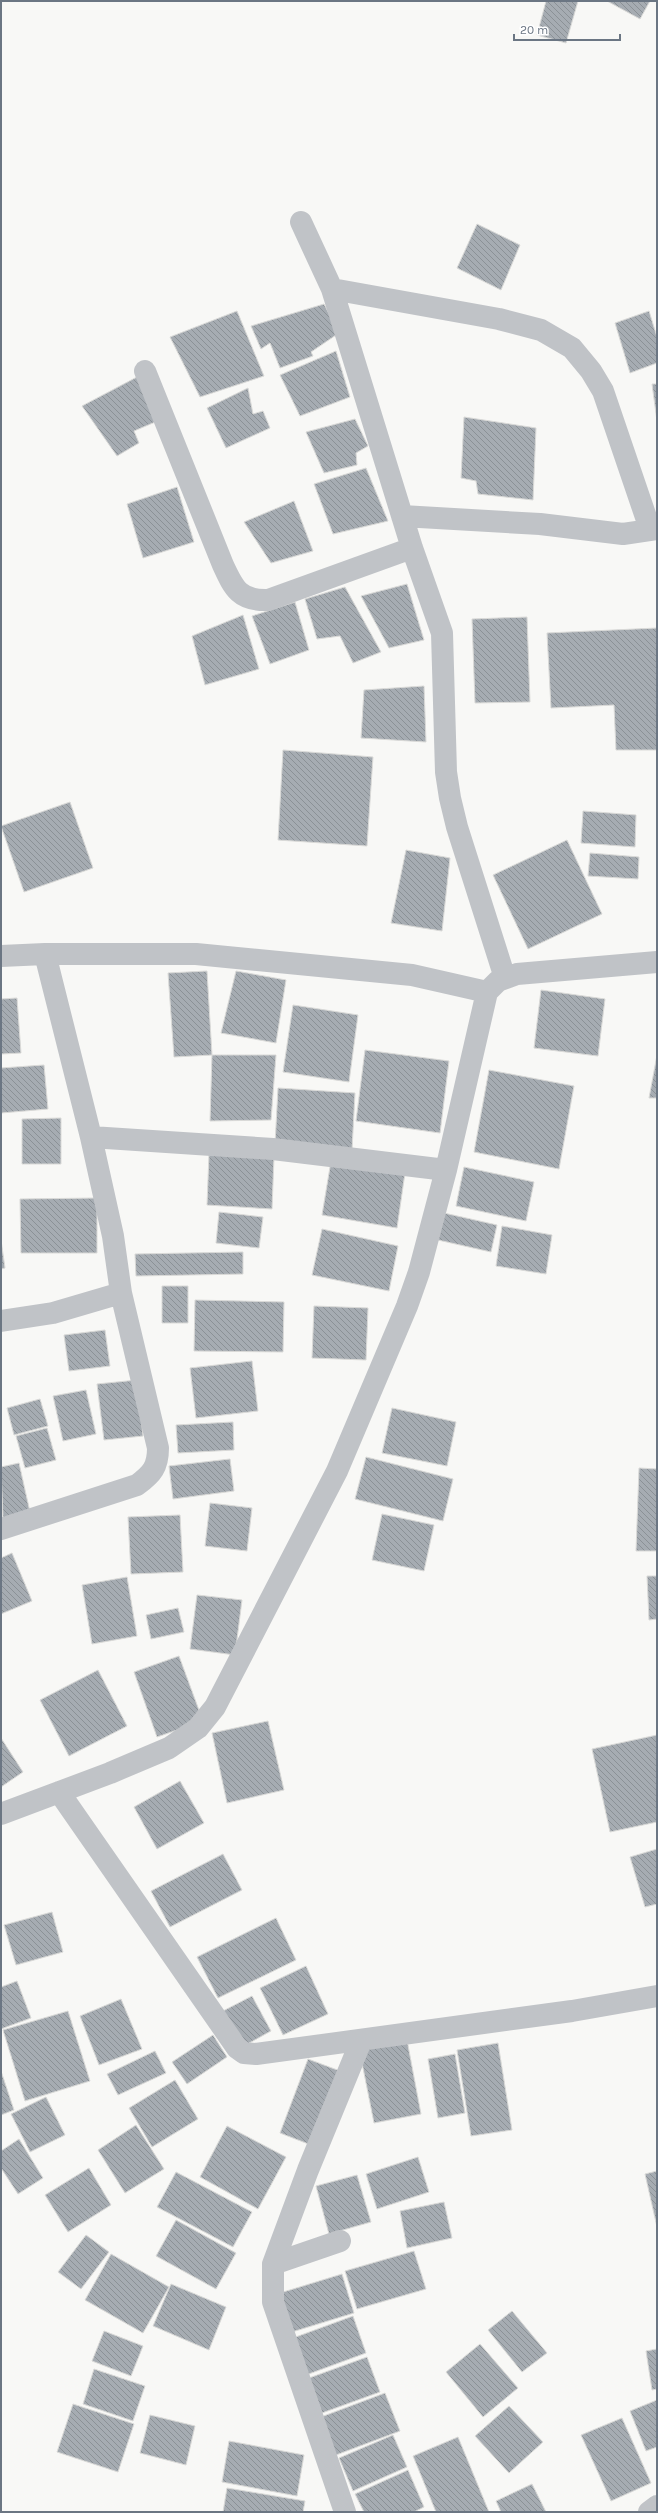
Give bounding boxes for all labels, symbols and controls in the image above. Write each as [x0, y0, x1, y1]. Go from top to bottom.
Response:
scale bar [514, 16, 620, 42]
text: 20 m [520, 23, 548, 37]

